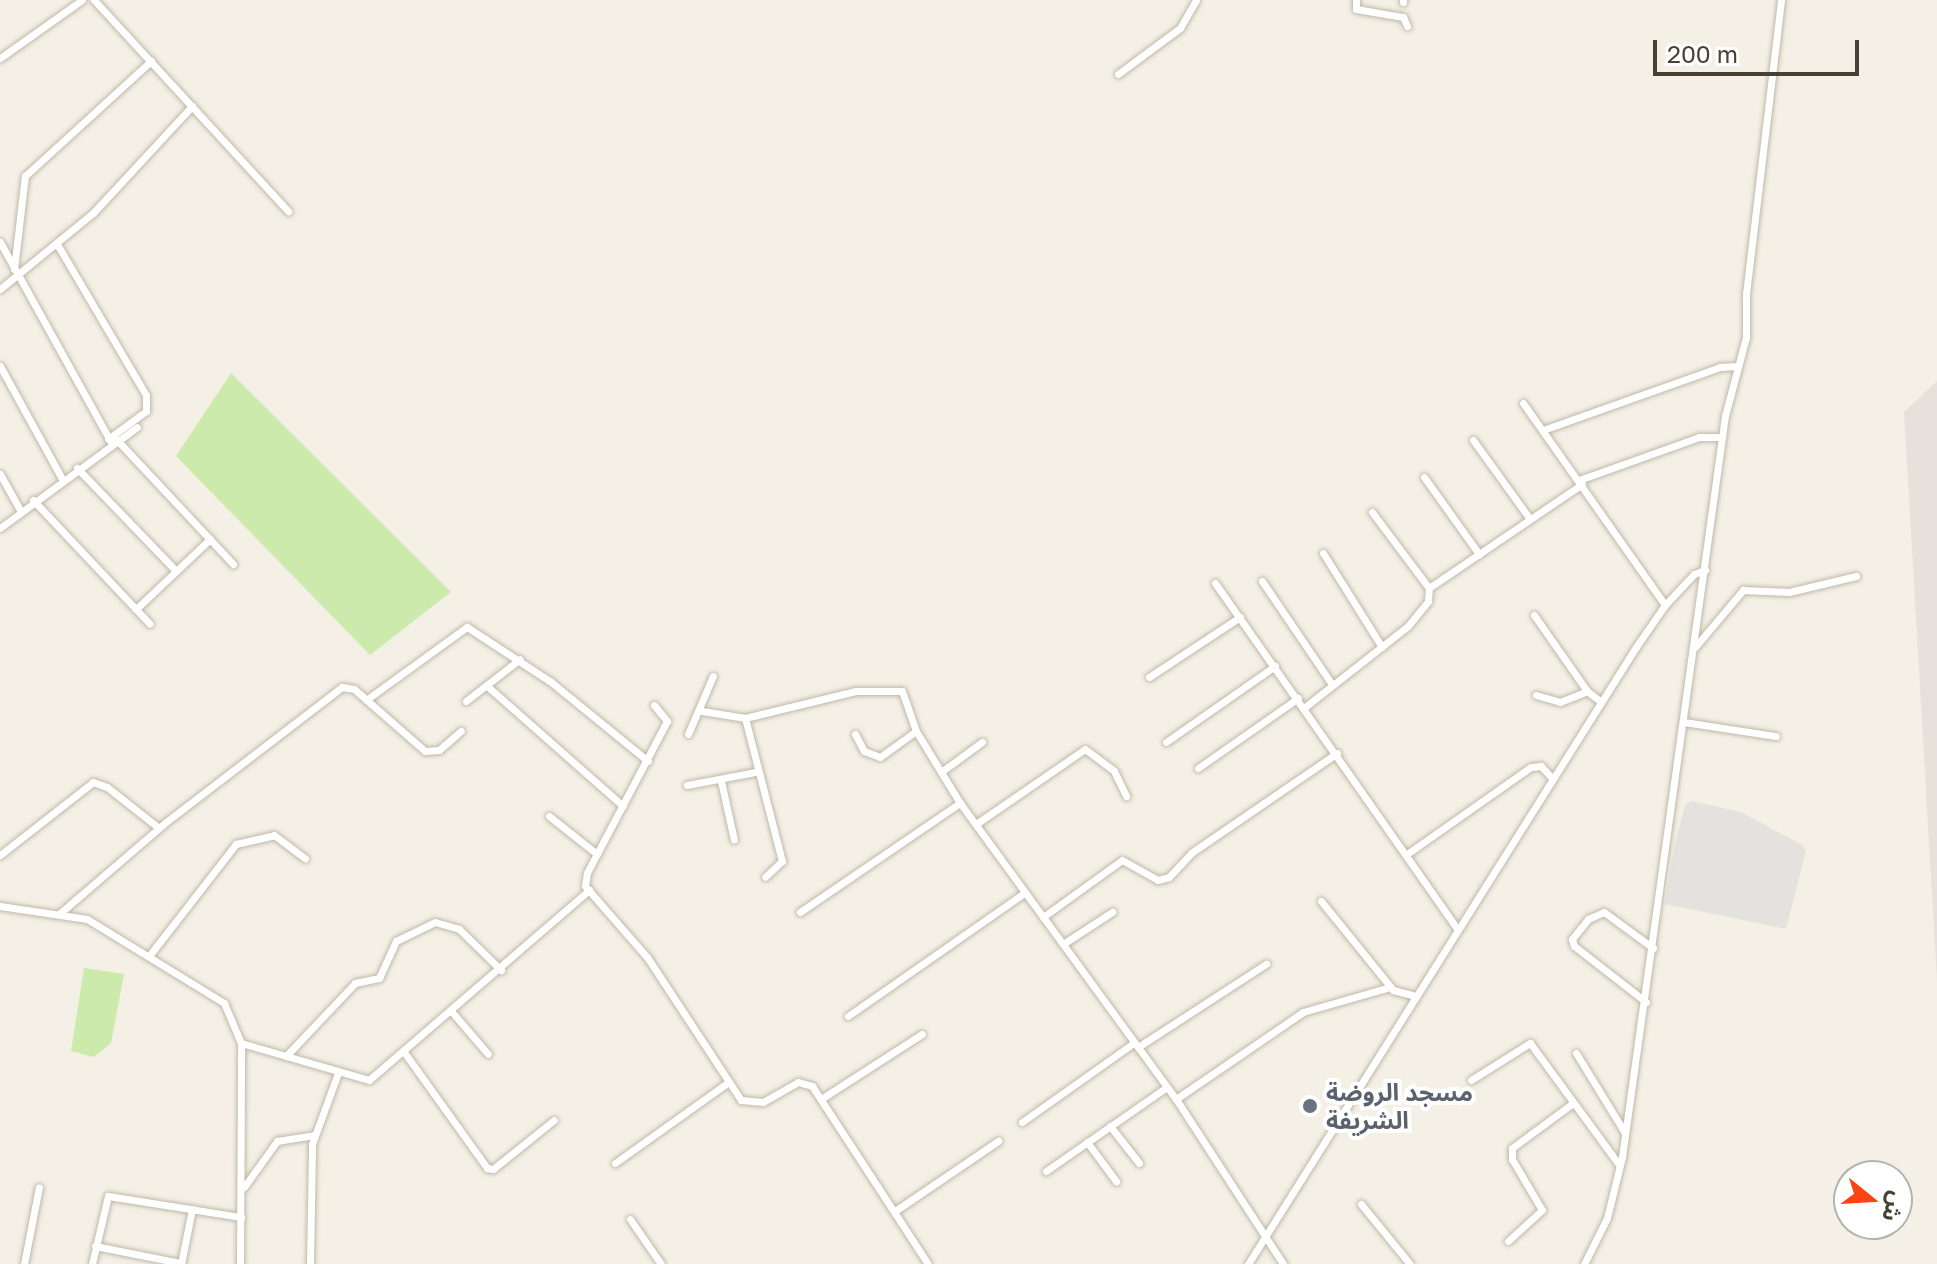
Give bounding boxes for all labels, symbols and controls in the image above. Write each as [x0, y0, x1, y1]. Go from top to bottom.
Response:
scale bar [1657, 24, 1863, 74]
text: 200 m [1667, 39, 1738, 68]
place label: مسجد الروضة الشريفة [1326, 1078, 1473, 1134]
marker: مسجد الروضة الشريفة [1301, 1097, 1319, 1115]
north arrow [1833, 1160, 1913, 1240]
text: ش [1877, 1188, 1912, 1225]

